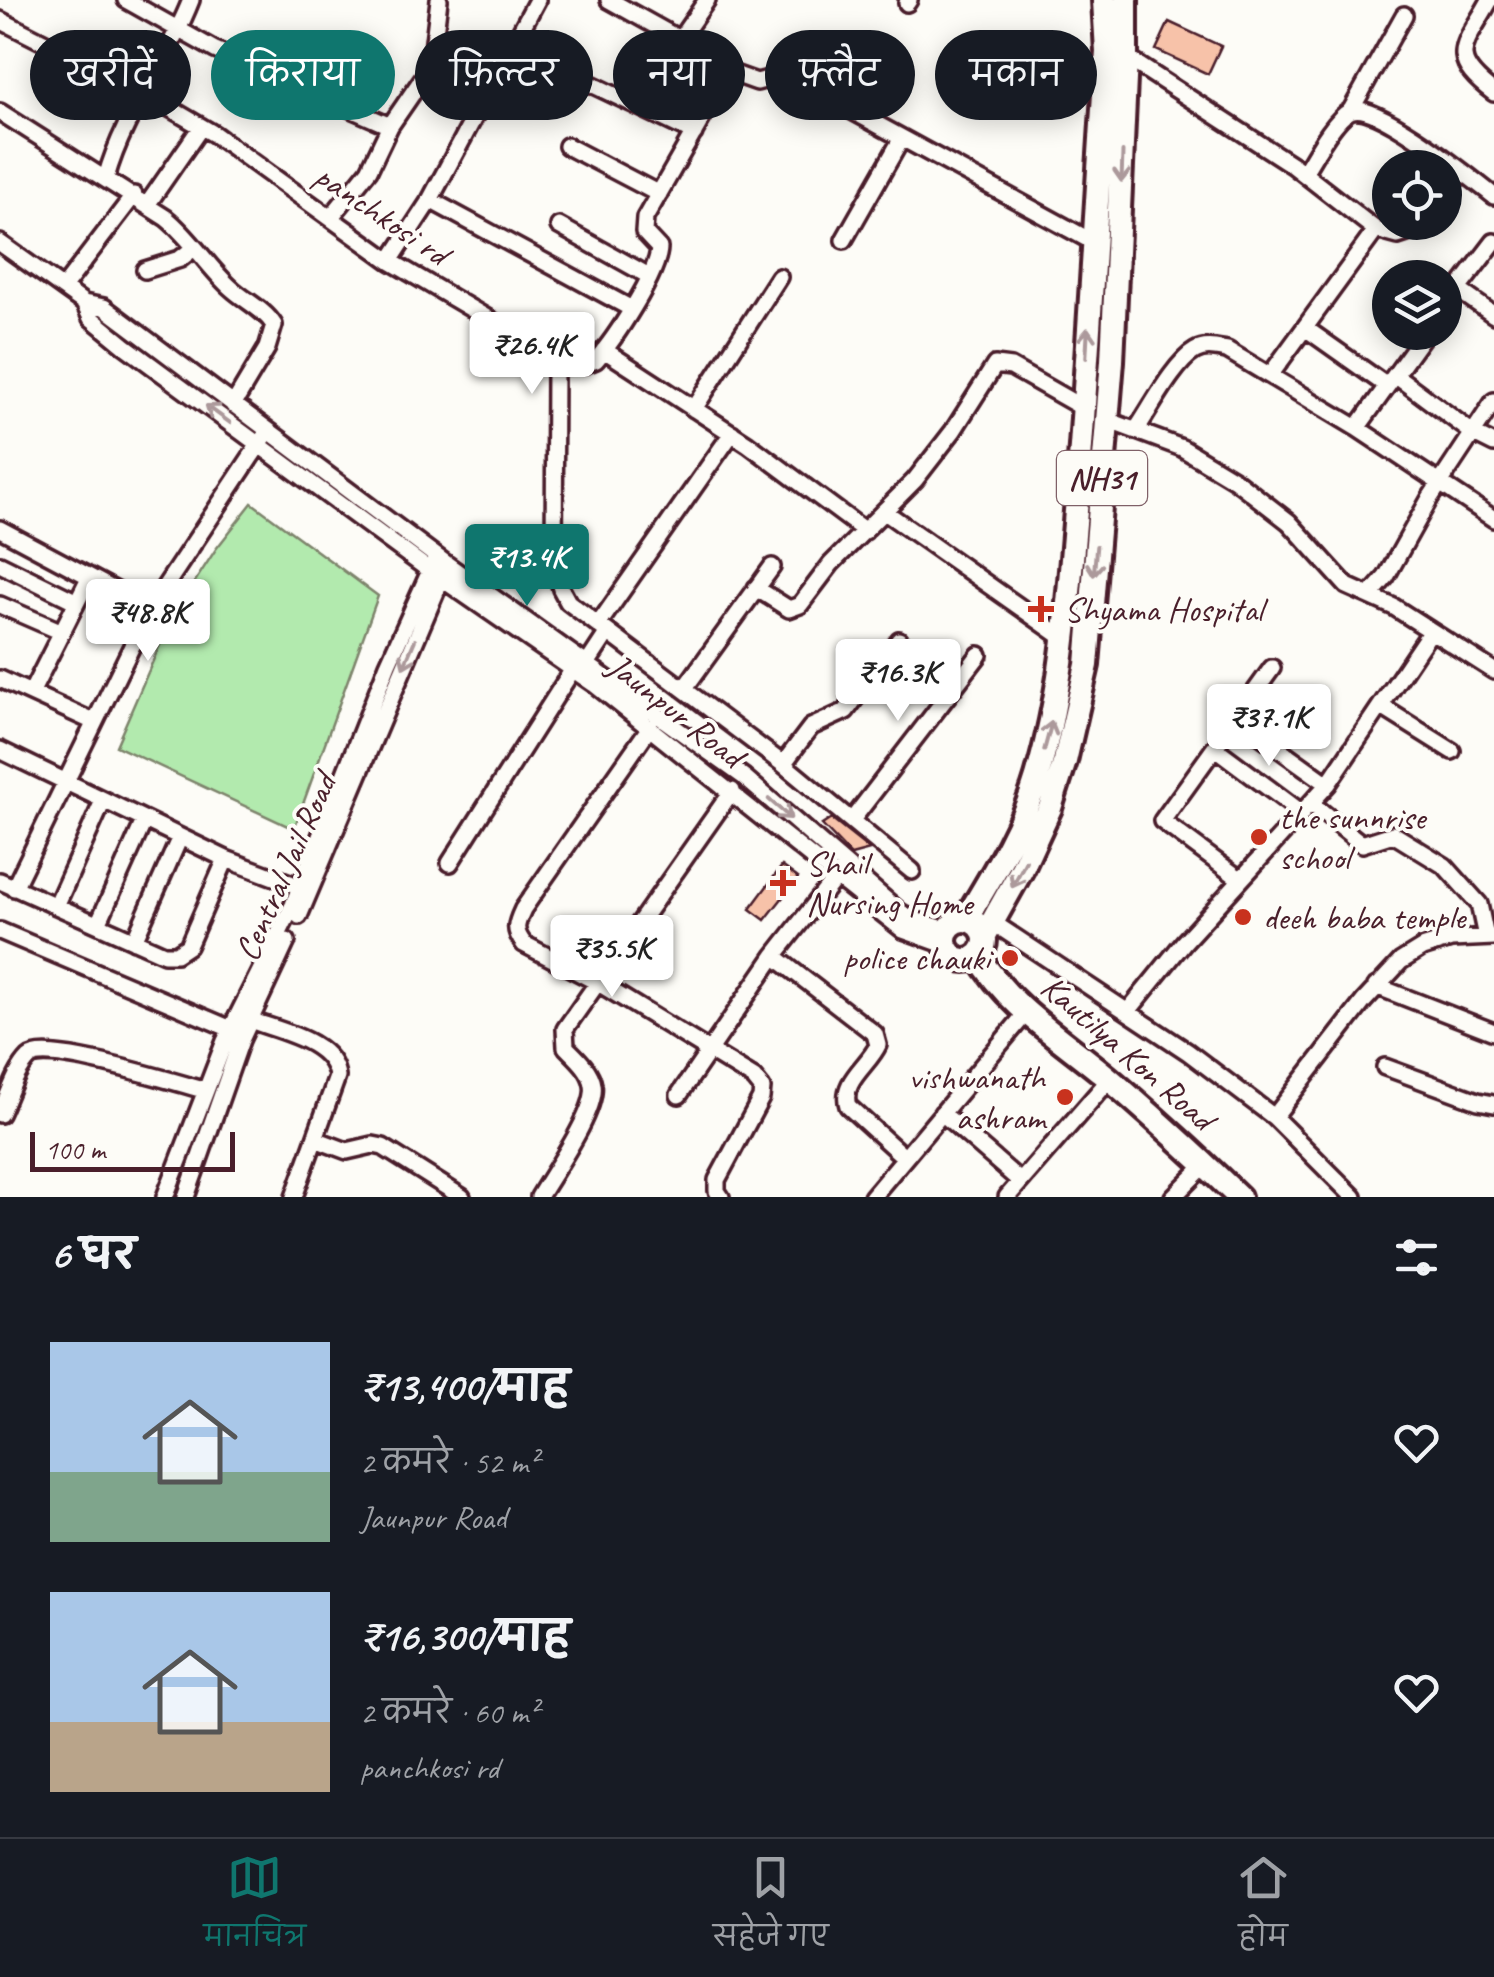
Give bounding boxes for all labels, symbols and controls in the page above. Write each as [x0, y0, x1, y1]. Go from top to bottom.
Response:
chip: खरीदें [30, 30, 191, 120]
chip: किराया [211, 30, 395, 120]
chip: फ़िल्टर [415, 30, 593, 120]
chip: नया [613, 30, 745, 120]
chip: फ़्लैट [765, 30, 915, 120]
chip: मकान [935, 30, 1097, 120]
map controls [1372, 150, 1462, 350]
button: locate [1372, 150, 1462, 240]
one-way arrow [1112, 151, 1131, 183]
street label: panchkosi rd [306, 153, 462, 278]
button: layers [1372, 260, 1462, 350]
pin: ₹26.4K [451, 312, 613, 397]
text: ₹26.4K [492, 324, 572, 365]
one-way arrow [1078, 327, 1097, 360]
one-way arrow [205, 404, 232, 425]
road number: NH31 [1057, 451, 1147, 505]
pin: ₹13.4K [446, 524, 608, 609]
text: ₹13.4K [487, 536, 567, 577]
one-way arrow [1086, 545, 1105, 577]
pin: ₹48.8K [67, 579, 229, 664]
place label: Shyama Hospital [1064, 587, 1269, 632]
text: ₹48.8K [108, 591, 188, 632]
marker: Shyama Hospital [1028, 596, 1054, 622]
one-way arrow [399, 638, 417, 669]
pin: ₹16.3K [817, 639, 979, 724]
street label: Jaunpur Road [597, 642, 757, 781]
text: ₹16.3K [858, 651, 938, 692]
pin: ₹37.1K [1188, 684, 1350, 769]
text: ₹37.1K [1229, 696, 1309, 737]
one-way arrow [1040, 720, 1059, 752]
street label: Central Jail Road [224, 762, 349, 968]
place label: the sunnrise school [1279, 795, 1428, 880]
one-way arrow [767, 798, 792, 821]
marker: the sunnrise school [1248, 826, 1270, 848]
place label: Shail Nursing Home [806, 841, 975, 926]
one-way arrow [1008, 859, 1028, 889]
marker: Shail Nursing Home [770, 870, 796, 896]
place label: deeh baba temple [1263, 895, 1468, 940]
marker: deeh baba temple [1232, 906, 1254, 928]
pin: ₹35.5K [531, 915, 693, 1000]
text: ₹35.5K [572, 927, 652, 968]
place label: police chauki [843, 936, 994, 981]
marker: police chauki [999, 947, 1021, 969]
street label: Kautilya Kon Road [1032, 965, 1228, 1143]
place label: vishwanath ashram [909, 1055, 1048, 1140]
marker: vishwanath ashram [1054, 1086, 1076, 1108]
scale bar [30, 1127, 235, 1172]
text: 100 m [45, 1132, 105, 1167]
text: 6 घर [50, 1228, 136, 1281]
icon: filters [1389, 1230, 1444, 1285]
text: ₹13,400/माह [360, 1360, 569, 1413]
icon: home [130, 1382, 250, 1502]
icon: heart [1389, 1415, 1444, 1470]
text: 2 कमरे · 52 m² [360, 1442, 538, 1483]
text: Jaunpur Road [360, 1497, 506, 1538]
text: ₹16,300/माह [360, 1610, 570, 1663]
icon: home [130, 1632, 250, 1752]
icon: heart [1389, 1665, 1444, 1720]
text: 2 कमरे · 60 m² [360, 1692, 538, 1733]
text: panchkosi rd [360, 1747, 499, 1788]
tab: मानचित्र [203, 1850, 306, 1967]
tab: सहेजे गए [713, 1850, 829, 1967]
tab: होम [1236, 1850, 1291, 1967]

